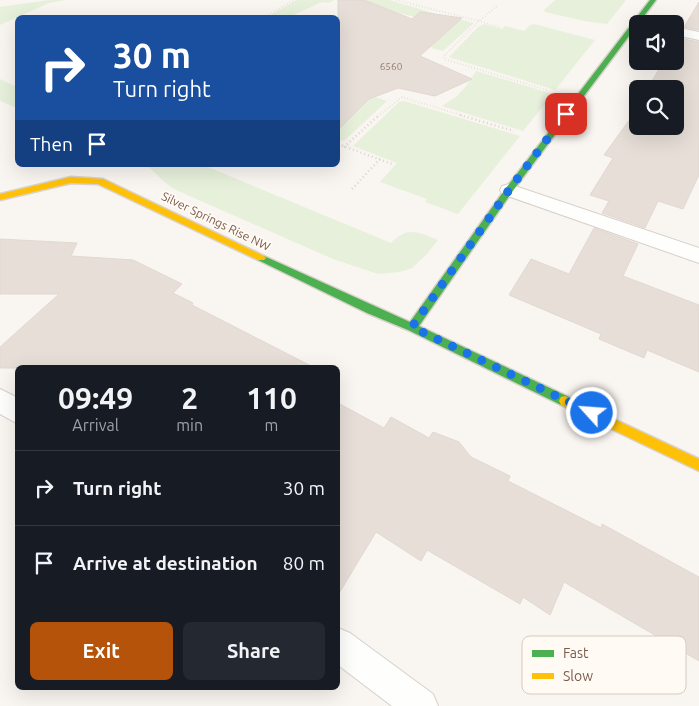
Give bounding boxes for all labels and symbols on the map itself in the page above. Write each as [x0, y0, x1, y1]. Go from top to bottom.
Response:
house number: 6560 [380, 61, 403, 72]
pin [545, 93, 587, 135]
street label: Silver Springs Rise NW [160, 189, 272, 253]
position arrow [565, 386, 617, 438]
legend [522, 636, 686, 694]
text: Fast [563, 645, 589, 661]
text: Slow [563, 668, 593, 684]

